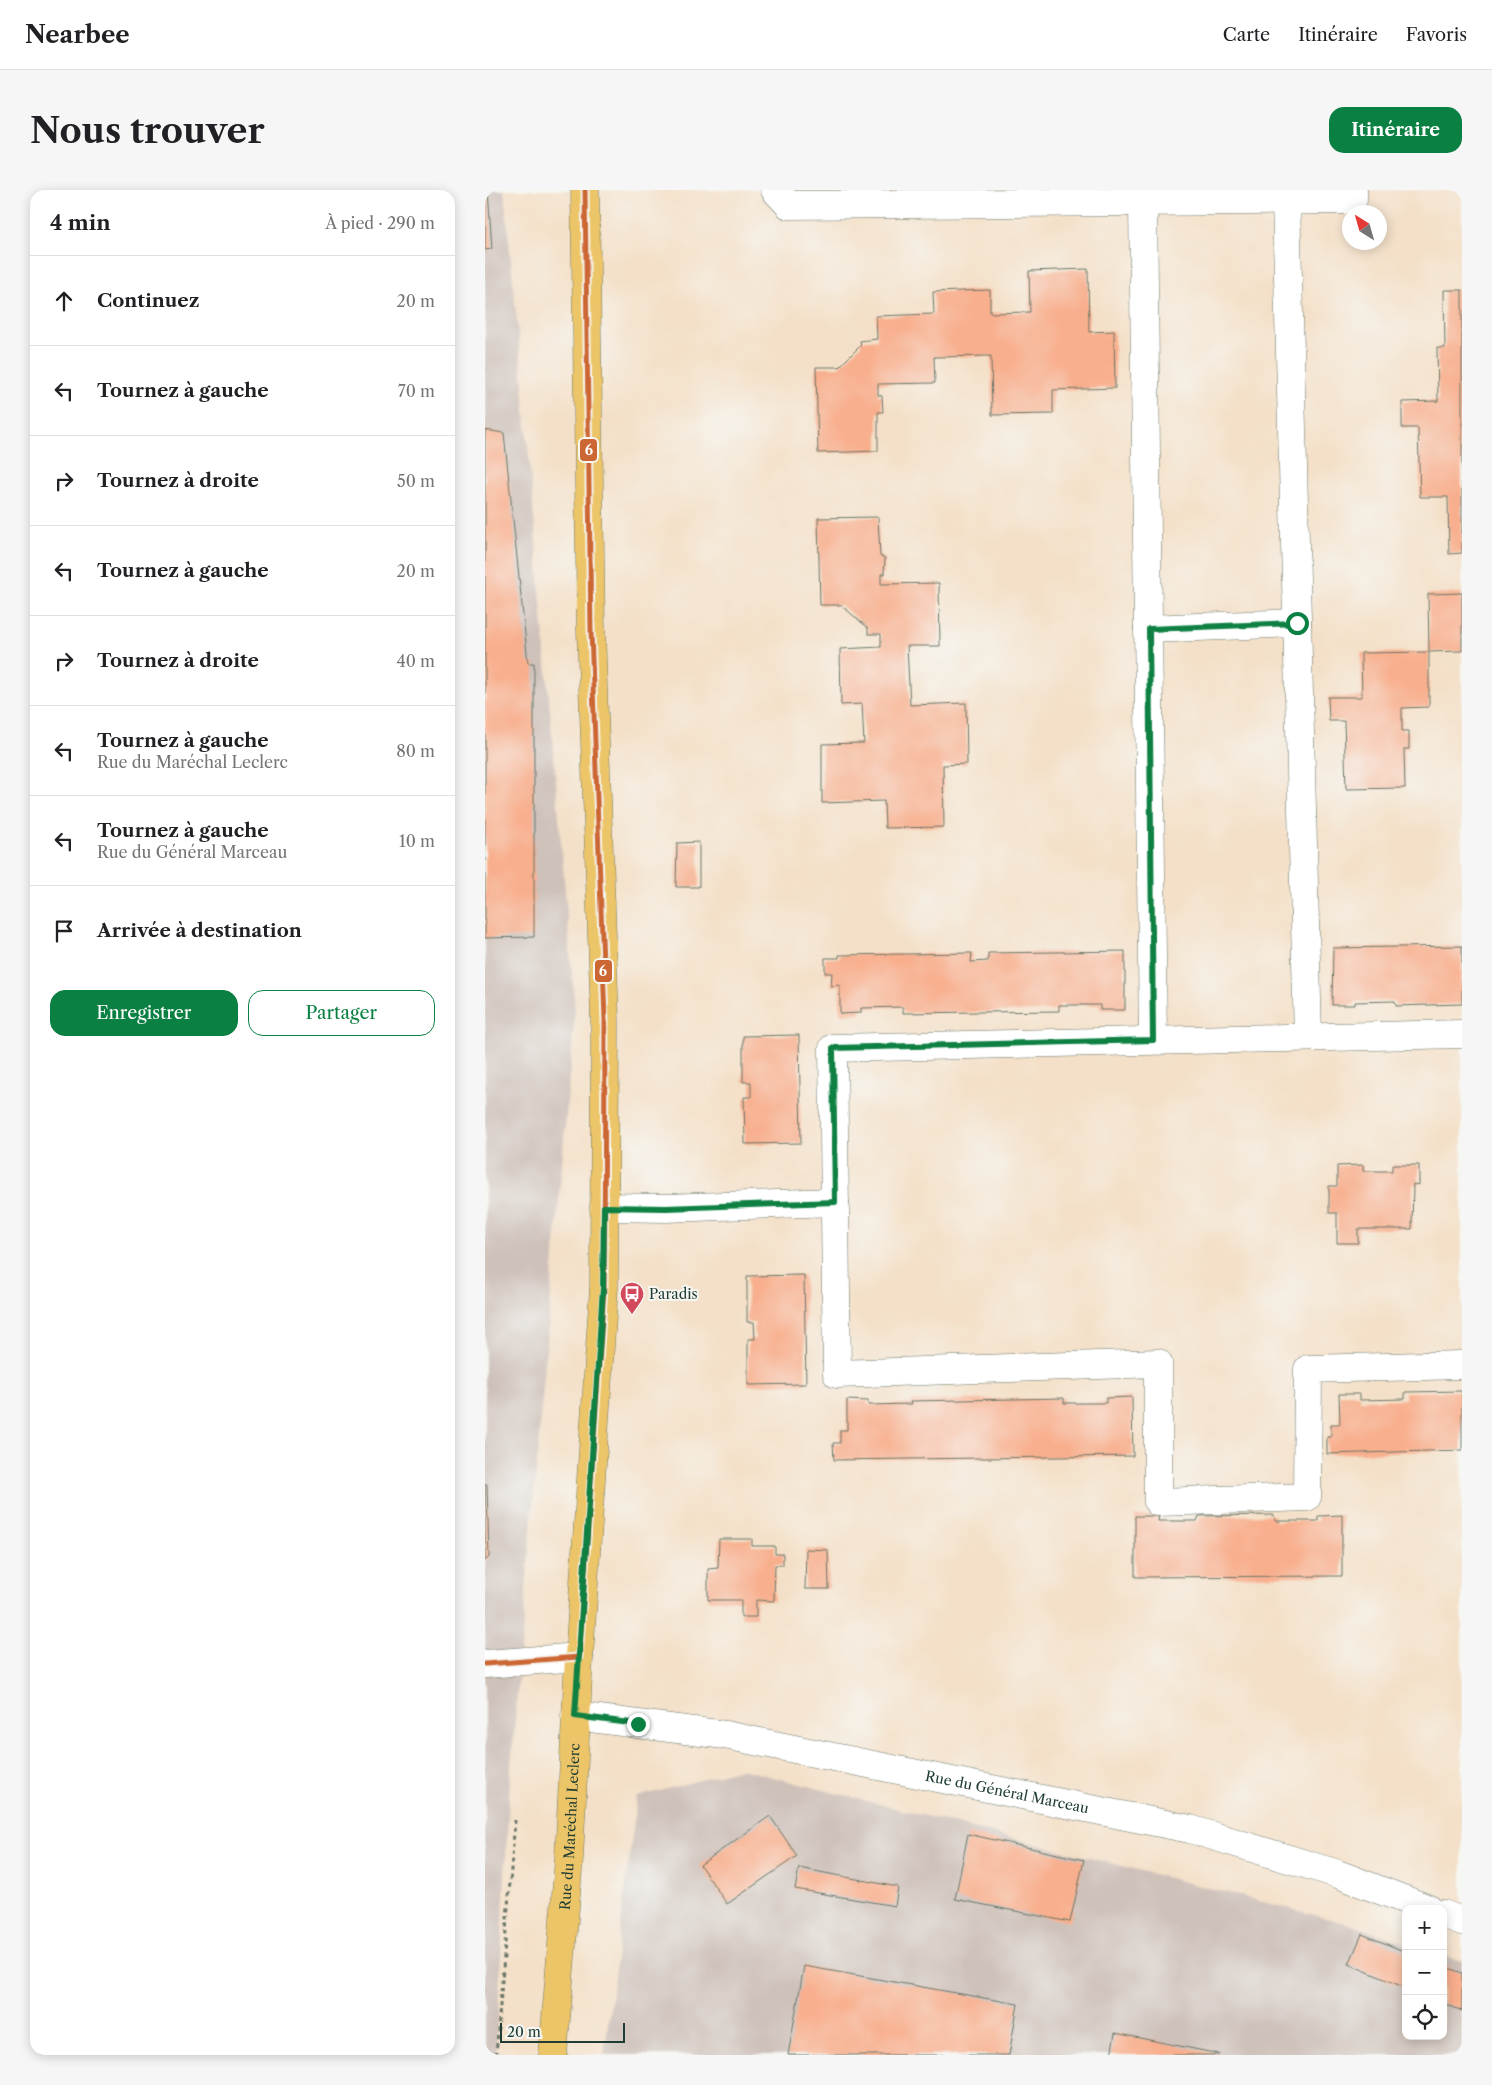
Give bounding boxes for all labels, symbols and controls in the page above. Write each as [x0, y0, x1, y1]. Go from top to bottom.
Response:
text: Nearbee [25, 20, 130, 49]
text: Carte [1223, 24, 1270, 46]
text: Itinéraire [1298, 24, 1378, 46]
text: Favoris [1406, 24, 1467, 46]
button: Itinéraire [1329, 107, 1462, 153]
text: Nous trouver [30, 109, 265, 152]
north arrow [1342, 205, 1387, 250]
text: 4 min [50, 210, 111, 235]
text: À pied · 290 m [325, 213, 435, 233]
icon: ahead [50, 287, 78, 315]
text: Continuez [97, 289, 199, 312]
text: 20 m [396, 291, 435, 311]
icon: left [50, 377, 78, 405]
text: Tournez à gauche [97, 379, 269, 402]
text: 70 m [398, 381, 435, 401]
line badge: 6 [579, 438, 598, 462]
text: 6 [585, 441, 593, 459]
icon: right [50, 467, 78, 495]
text: Tournez à droite [97, 469, 259, 492]
text: 50 m [397, 471, 435, 491]
icon: left [50, 557, 78, 585]
text: Tournez à gauche [97, 559, 269, 582]
text: 20 m [396, 561, 435, 581]
route start [1286, 612, 1309, 635]
icon: right [50, 647, 78, 675]
text: Tournez à droite [97, 649, 259, 672]
text: 40 m [396, 651, 435, 671]
text: Tournez à gauche [97, 729, 269, 752]
icon: left [50, 737, 78, 765]
text: 80 m [396, 741, 435, 761]
text: Rue du Maréchal Leclerc [97, 752, 288, 772]
text: Tournez à gauche [97, 819, 269, 842]
icon: left [50, 827, 78, 855]
text: 10 m [399, 831, 435, 851]
text: Rue du Général Marceau [97, 842, 287, 862]
icon: arrive [50, 917, 78, 945]
text: Arrivée à destination [97, 919, 302, 942]
line badge: 6 [594, 959, 613, 983]
text: 6 [599, 962, 607, 980]
button: Enregistrer [50, 990, 238, 1036]
button: Partager [248, 990, 435, 1036]
bus stop icon: Paradis [619, 1281, 645, 1315]
place label: Paradis [649, 1285, 698, 1303]
route end [627, 1713, 650, 1736]
street label: Rue du Maréchal Leclerc [556, 1743, 584, 1911]
street label: Rue du Général Marceau [924, 1767, 1091, 1817]
map controls [1402, 1905, 1447, 2040]
button: + [1402, 1905, 1447, 1950]
button: − [1402, 1950, 1447, 1995]
button: locate [1402, 1995, 1447, 2040]
scale bar [500, 2020, 625, 2043]
text: 20 m [507, 2023, 541, 2041]

